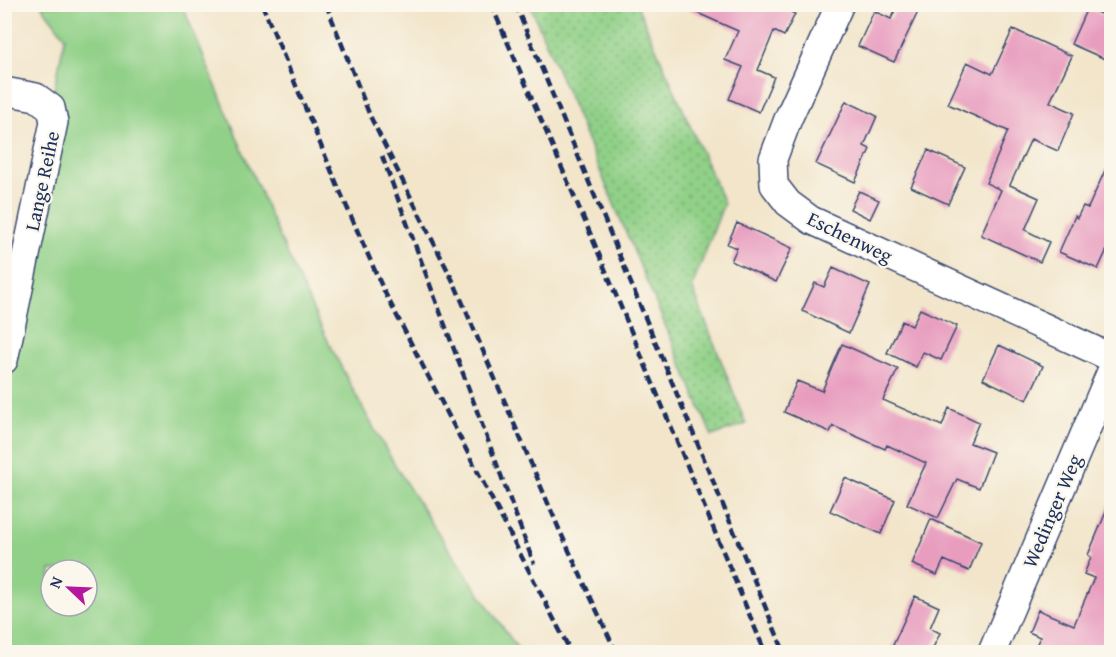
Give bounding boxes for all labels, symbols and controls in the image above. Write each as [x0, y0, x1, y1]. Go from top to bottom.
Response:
street label: Lange Reihe [17, 128, 66, 233]
street label: Eschenweg [803, 203, 898, 270]
street label: Wedinger Weg [1015, 450, 1088, 572]
north arrow [39, 558, 99, 618]
text: N [42, 572, 68, 592]

